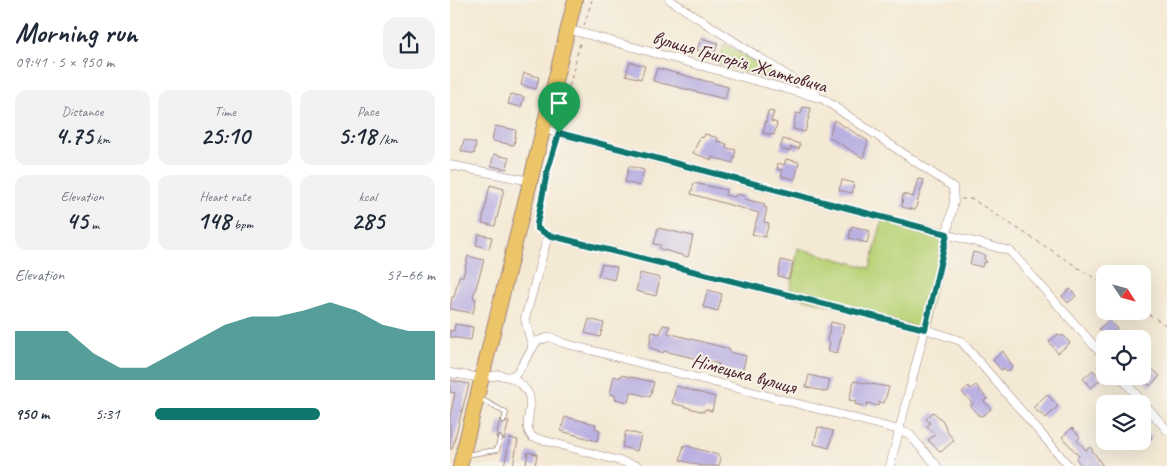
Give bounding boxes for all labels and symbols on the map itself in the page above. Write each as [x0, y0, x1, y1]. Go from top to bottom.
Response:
street label: вулиця Григорія Жатковича [650, 25, 832, 99]
pin [538, 82, 580, 133]
north arrow [1096, 265, 1151, 320]
street label: Німецька вулиця [689, 348, 801, 400]

